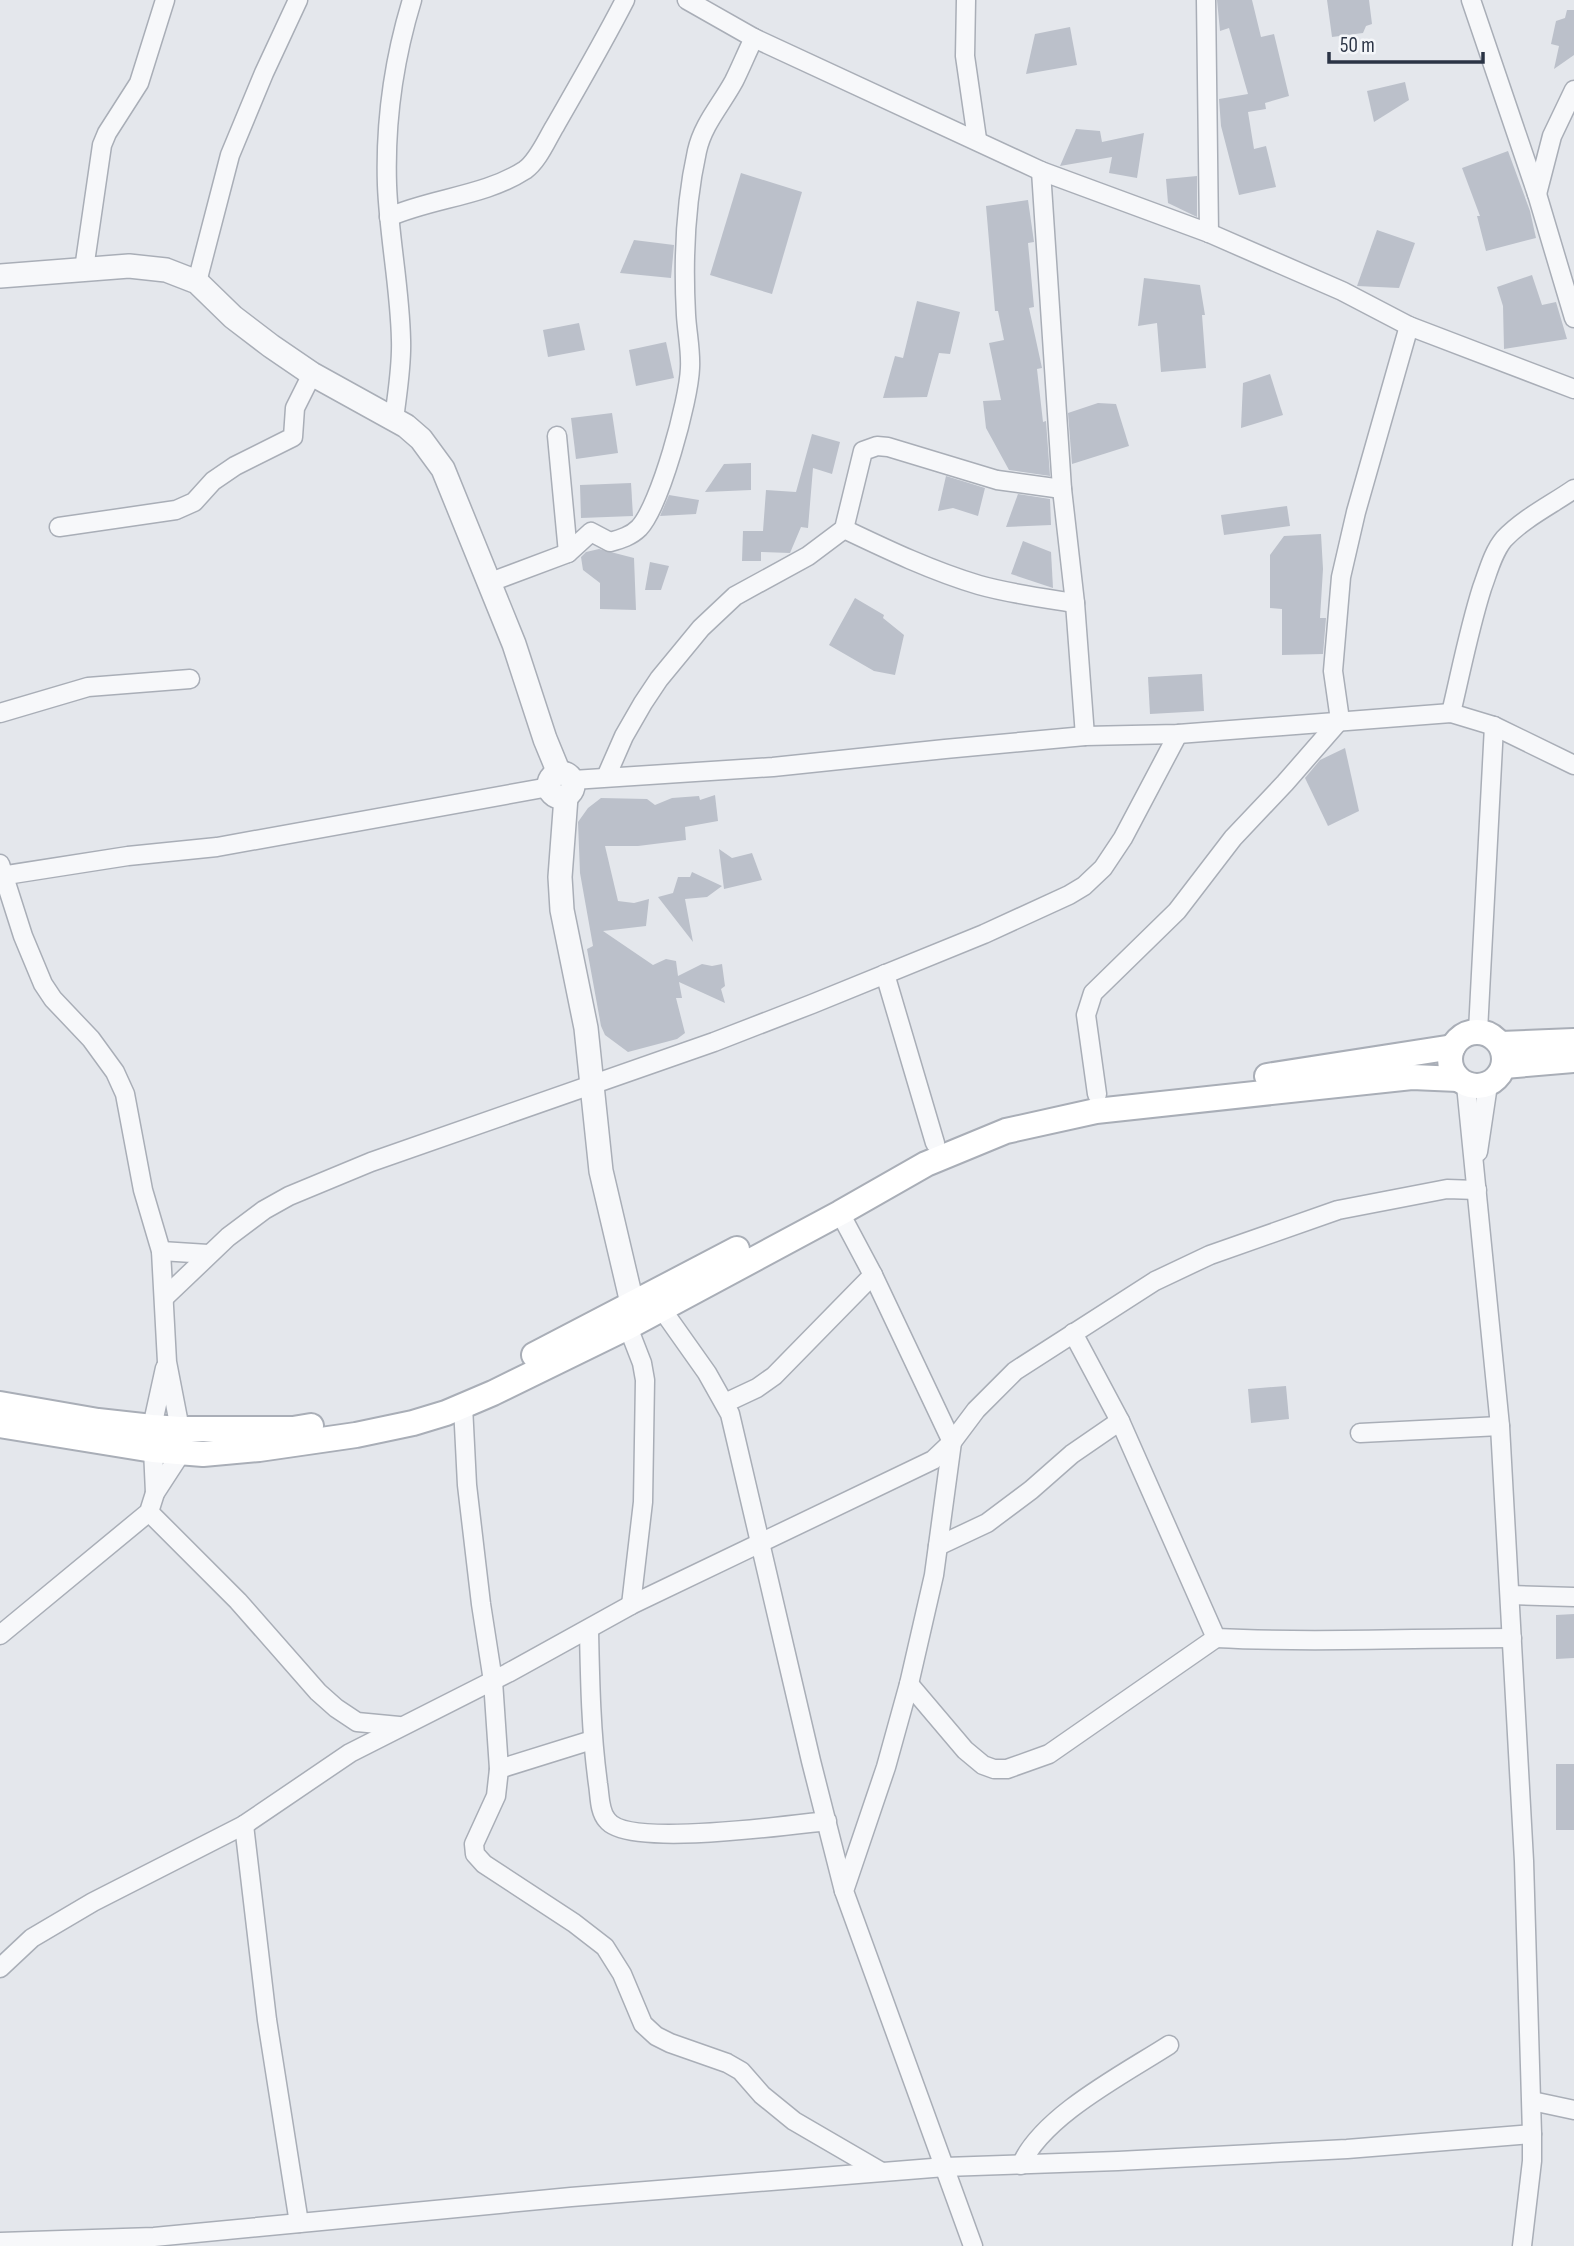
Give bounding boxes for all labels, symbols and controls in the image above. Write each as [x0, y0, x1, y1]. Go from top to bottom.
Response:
scale bar [1329, 21, 1483, 65]
text: 50 m [1340, 33, 1375, 58]

